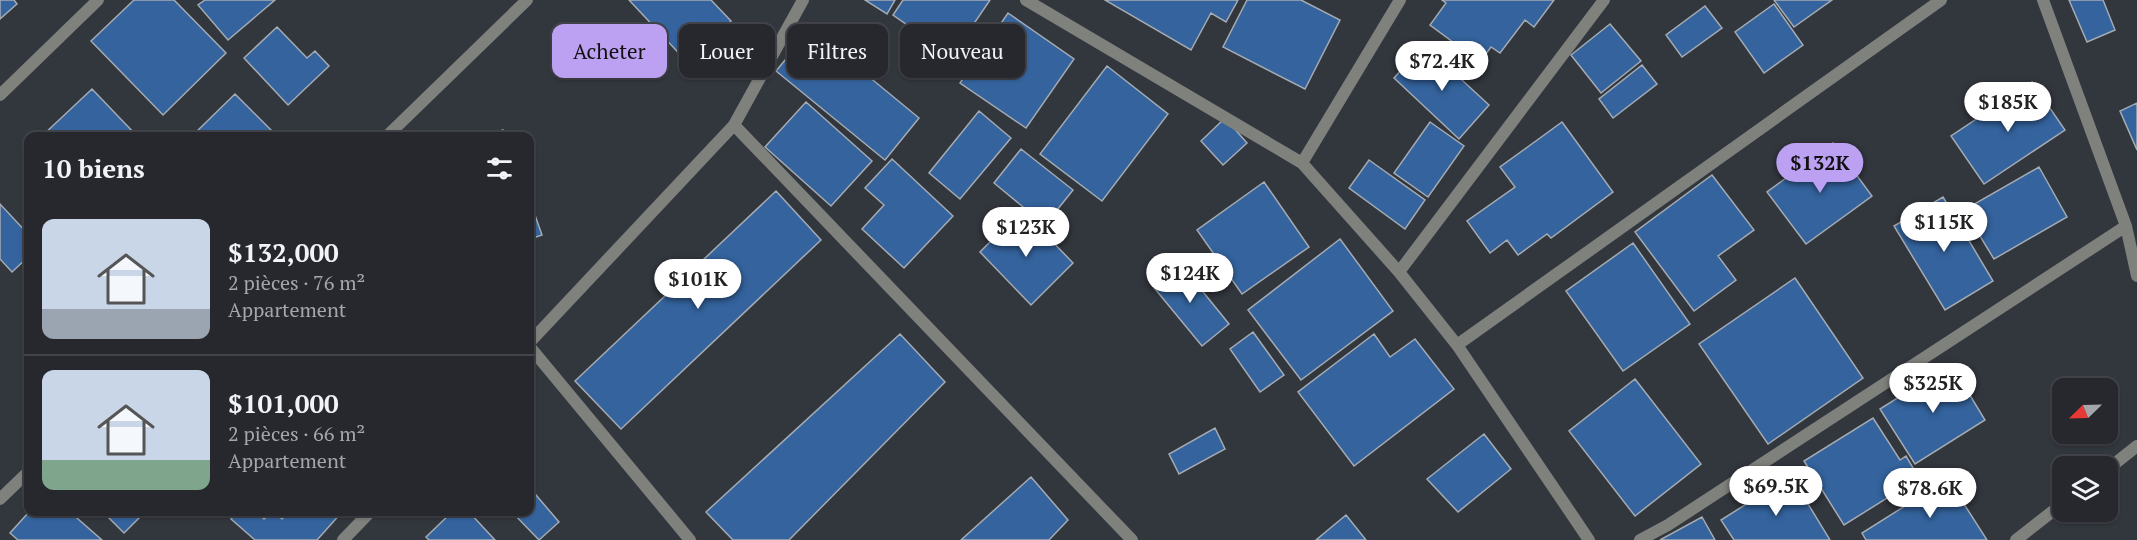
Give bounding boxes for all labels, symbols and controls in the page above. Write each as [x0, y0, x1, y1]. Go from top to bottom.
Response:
chip: Acheter [552, 24, 667, 78]
chip: Louer [679, 24, 775, 78]
chip: Filtres [787, 24, 888, 78]
chip: Nouveau [900, 24, 1025, 78]
pin: $72.4K [1393, 41, 1491, 92]
text: $72.4K [1409, 47, 1475, 74]
pin: $185K [1966, 82, 2050, 133]
text: $185K [1978, 88, 2038, 115]
pin: $132K [1778, 143, 1862, 194]
text: $132K [1790, 149, 1850, 176]
text: 10 biens [42, 151, 145, 185]
icon: filters [483, 152, 516, 185]
pin: $115K [1902, 202, 1986, 253]
pin: $123K [984, 207, 1068, 258]
text: $115K [1914, 208, 1974, 235]
text: $123K [996, 213, 1056, 240]
text: $132,000 [228, 235, 339, 269]
icon: home [90, 243, 162, 315]
pin: $124K [1148, 253, 1232, 304]
pin: $101K [656, 259, 740, 310]
text: $124K [1160, 259, 1220, 286]
text: $101K [668, 265, 728, 292]
text: 2 pièces · 76 m² [228, 269, 365, 296]
text: Appartement [228, 296, 346, 323]
pin: $325K [1891, 363, 1975, 414]
text: $325K [1903, 369, 1963, 396]
north arrow [2052, 378, 2118, 444]
map controls [2052, 378, 2118, 522]
text: $101,000 [228, 386, 339, 420]
icon: home [90, 394, 162, 466]
text: 2 pièces · 66 m² [228, 420, 365, 447]
text: Appartement [228, 447, 346, 474]
button: layers [2052, 456, 2118, 522]
pin: $69.5K [1727, 466, 1825, 517]
pin: $78.6K [1881, 468, 1979, 519]
text: $69.5K [1743, 472, 1809, 499]
text: $78.6K [1897, 474, 1963, 501]

